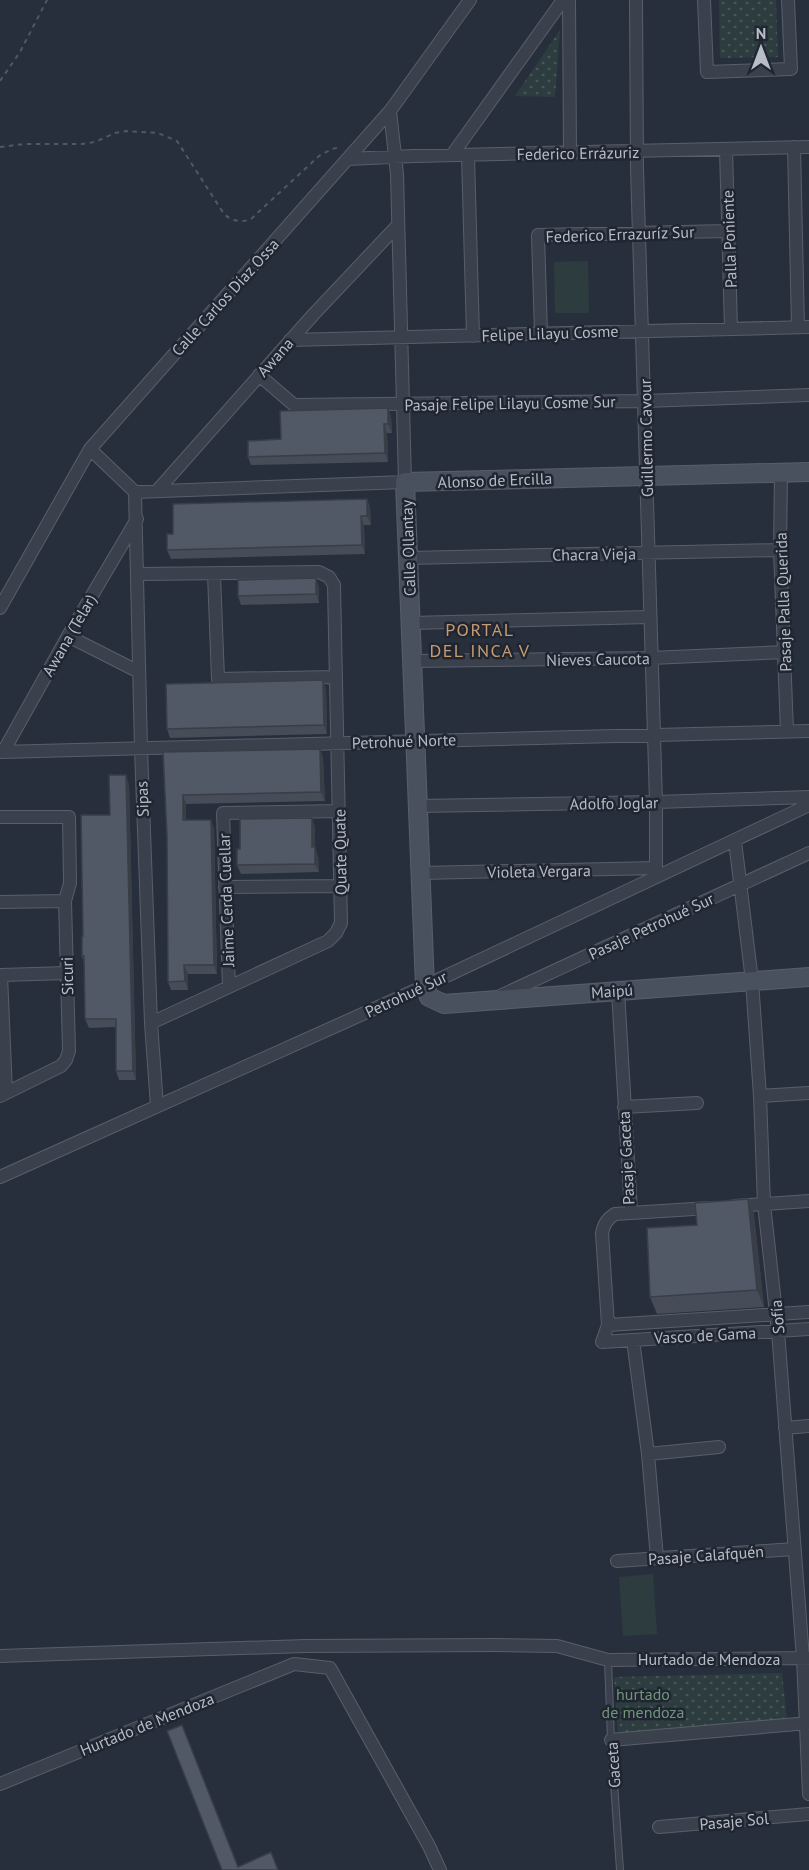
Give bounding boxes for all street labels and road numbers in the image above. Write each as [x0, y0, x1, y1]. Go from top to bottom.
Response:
street label: Federico Errázuriz [517, 142, 639, 164]
street label: Palla Poniente [717, 190, 741, 288]
street label: Federico Errazuríz Sur [545, 221, 695, 247]
street label: Calle Carlos Díaz Ossa [167, 234, 283, 360]
street label: Felipe Lilayu Cosme [481, 321, 619, 345]
street label: Awana [252, 333, 298, 381]
street label: Guillermo Cavour [635, 378, 657, 497]
street label: Pasaje Felipe Lilayu Cosme Sur [404, 391, 616, 415]
street label: Alonso de Ercilla [437, 468, 553, 492]
street label: Calle Ollantay [396, 499, 420, 596]
street label: Pasaje Palla Querida [771, 532, 795, 672]
street label: Chacra Vieja [552, 543, 636, 565]
street label: Awana (Telar) [37, 590, 101, 680]
street label: Nieves Caucota [546, 648, 650, 670]
street label: Petrohué Norte [352, 729, 456, 753]
street label: Sipas [131, 780, 153, 817]
street label: Adolfo Joglar [569, 792, 659, 814]
street label: Quate Quate [329, 809, 351, 895]
street label: Jaime Cerda Cuellar [214, 832, 238, 968]
street label: Violeta Vergara [486, 860, 591, 882]
street label: Pasaje Petrohué Sur [585, 888, 717, 964]
street label: Sicuri [57, 957, 77, 995]
street label: Petrohué Sur [362, 966, 451, 1022]
street label: Maipú [590, 980, 634, 1002]
street label: Pasaje Gaceta [614, 1111, 638, 1205]
street label: Sofía [766, 1299, 788, 1335]
street label: Vasco de Gama [652, 1322, 757, 1348]
street label: Pasaje Calafquén [647, 1541, 765, 1569]
street label: Hurtado de Mendoza [638, 1649, 780, 1669]
street label: Hurtado de Mendoza [77, 1688, 217, 1760]
street label: Gaceta [601, 1741, 625, 1789]
street label: Pasaje Sol [699, 1808, 770, 1834]

